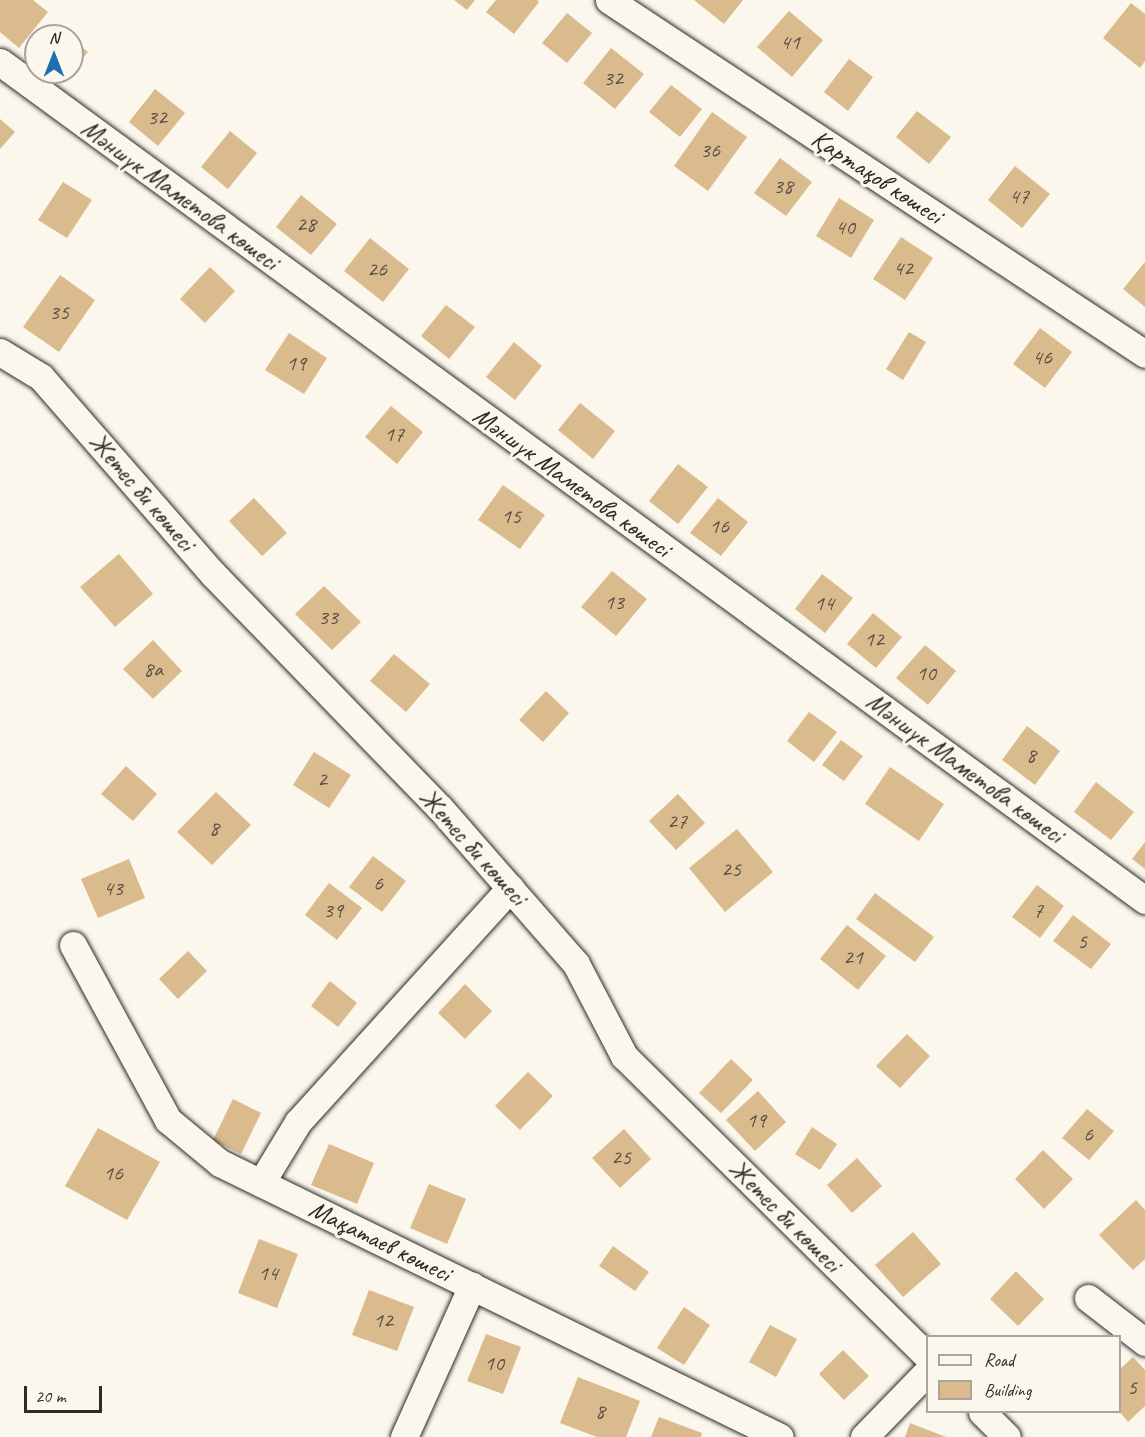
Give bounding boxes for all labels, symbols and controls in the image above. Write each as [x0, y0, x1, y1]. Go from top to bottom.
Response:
north arrow [24, 24, 84, 84]
text: N [49, 28, 59, 48]
house number: 41 [780, 30, 800, 56]
house number: 32 [603, 66, 623, 92]
house number: 32 [147, 105, 167, 131]
street label: Мәншүк Маметова көшесі [75, 113, 285, 277]
street label: Қартақов көшесі [806, 123, 948, 231]
house number: 36 [700, 138, 720, 164]
house number: 38 [773, 174, 793, 200]
house number: 47 [1009, 184, 1029, 210]
house number: 28 [296, 212, 316, 238]
house number: 40 [835, 215, 855, 241]
house number: 42 [893, 256, 913, 282]
house number: 26 [367, 257, 387, 283]
house number: 35 [49, 300, 69, 326]
house number: 46 [1032, 345, 1052, 371]
house number: 19 [286, 351, 306, 377]
street label: Мәншүк Маметова көшесі [467, 400, 677, 564]
house number: 17 [384, 422, 404, 448]
street label: Жетес би көшесі [82, 426, 202, 558]
house number: 15 [501, 504, 521, 530]
house number: 16 [709, 514, 729, 540]
house number: 13 [604, 590, 624, 616]
house number: 14 [814, 591, 834, 617]
house number: 33 [318, 605, 338, 631]
house number: 12 [864, 627, 884, 653]
house number: 8а [143, 657, 163, 683]
house number: 10 [916, 661, 936, 687]
street label: Мәншүк Маметова көшесі [860, 686, 1070, 850]
house number: 8 [1026, 743, 1036, 769]
house number: 2 [317, 767, 327, 793]
street label: Жетес би көшесі [412, 782, 534, 912]
house number: 27 [667, 809, 687, 835]
house number: 8 [209, 816, 219, 842]
house number: 25 [721, 857, 741, 883]
house number: 6 [373, 871, 383, 897]
house number: 43 [103, 876, 123, 902]
house number: 39 [323, 898, 343, 924]
house number: 7 [1033, 898, 1043, 924]
house number: 5 [1077, 929, 1087, 955]
house number: 21 [843, 945, 863, 971]
house number: 19 [746, 1108, 766, 1134]
house number: 6 [1083, 1122, 1093, 1148]
house number: 25 [611, 1145, 631, 1171]
street label: Жетес би көшесі [722, 1153, 848, 1279]
house number: 16 [103, 1161, 123, 1187]
street label: Мақатаев көшесі [304, 1193, 456, 1289]
house number: 14 [258, 1261, 278, 1287]
house number: 12 [373, 1308, 393, 1334]
legend [926, 1335, 1121, 1413]
text: Road [984, 1349, 1014, 1371]
house number: 10 [484, 1351, 504, 1377]
scale bar [27, 1374, 105, 1412]
house number: 5 [1127, 1375, 1137, 1401]
text: Building [984, 1379, 1031, 1401]
text: 20 m [35, 1385, 66, 1407]
house number: 8 [595, 1399, 605, 1425]

